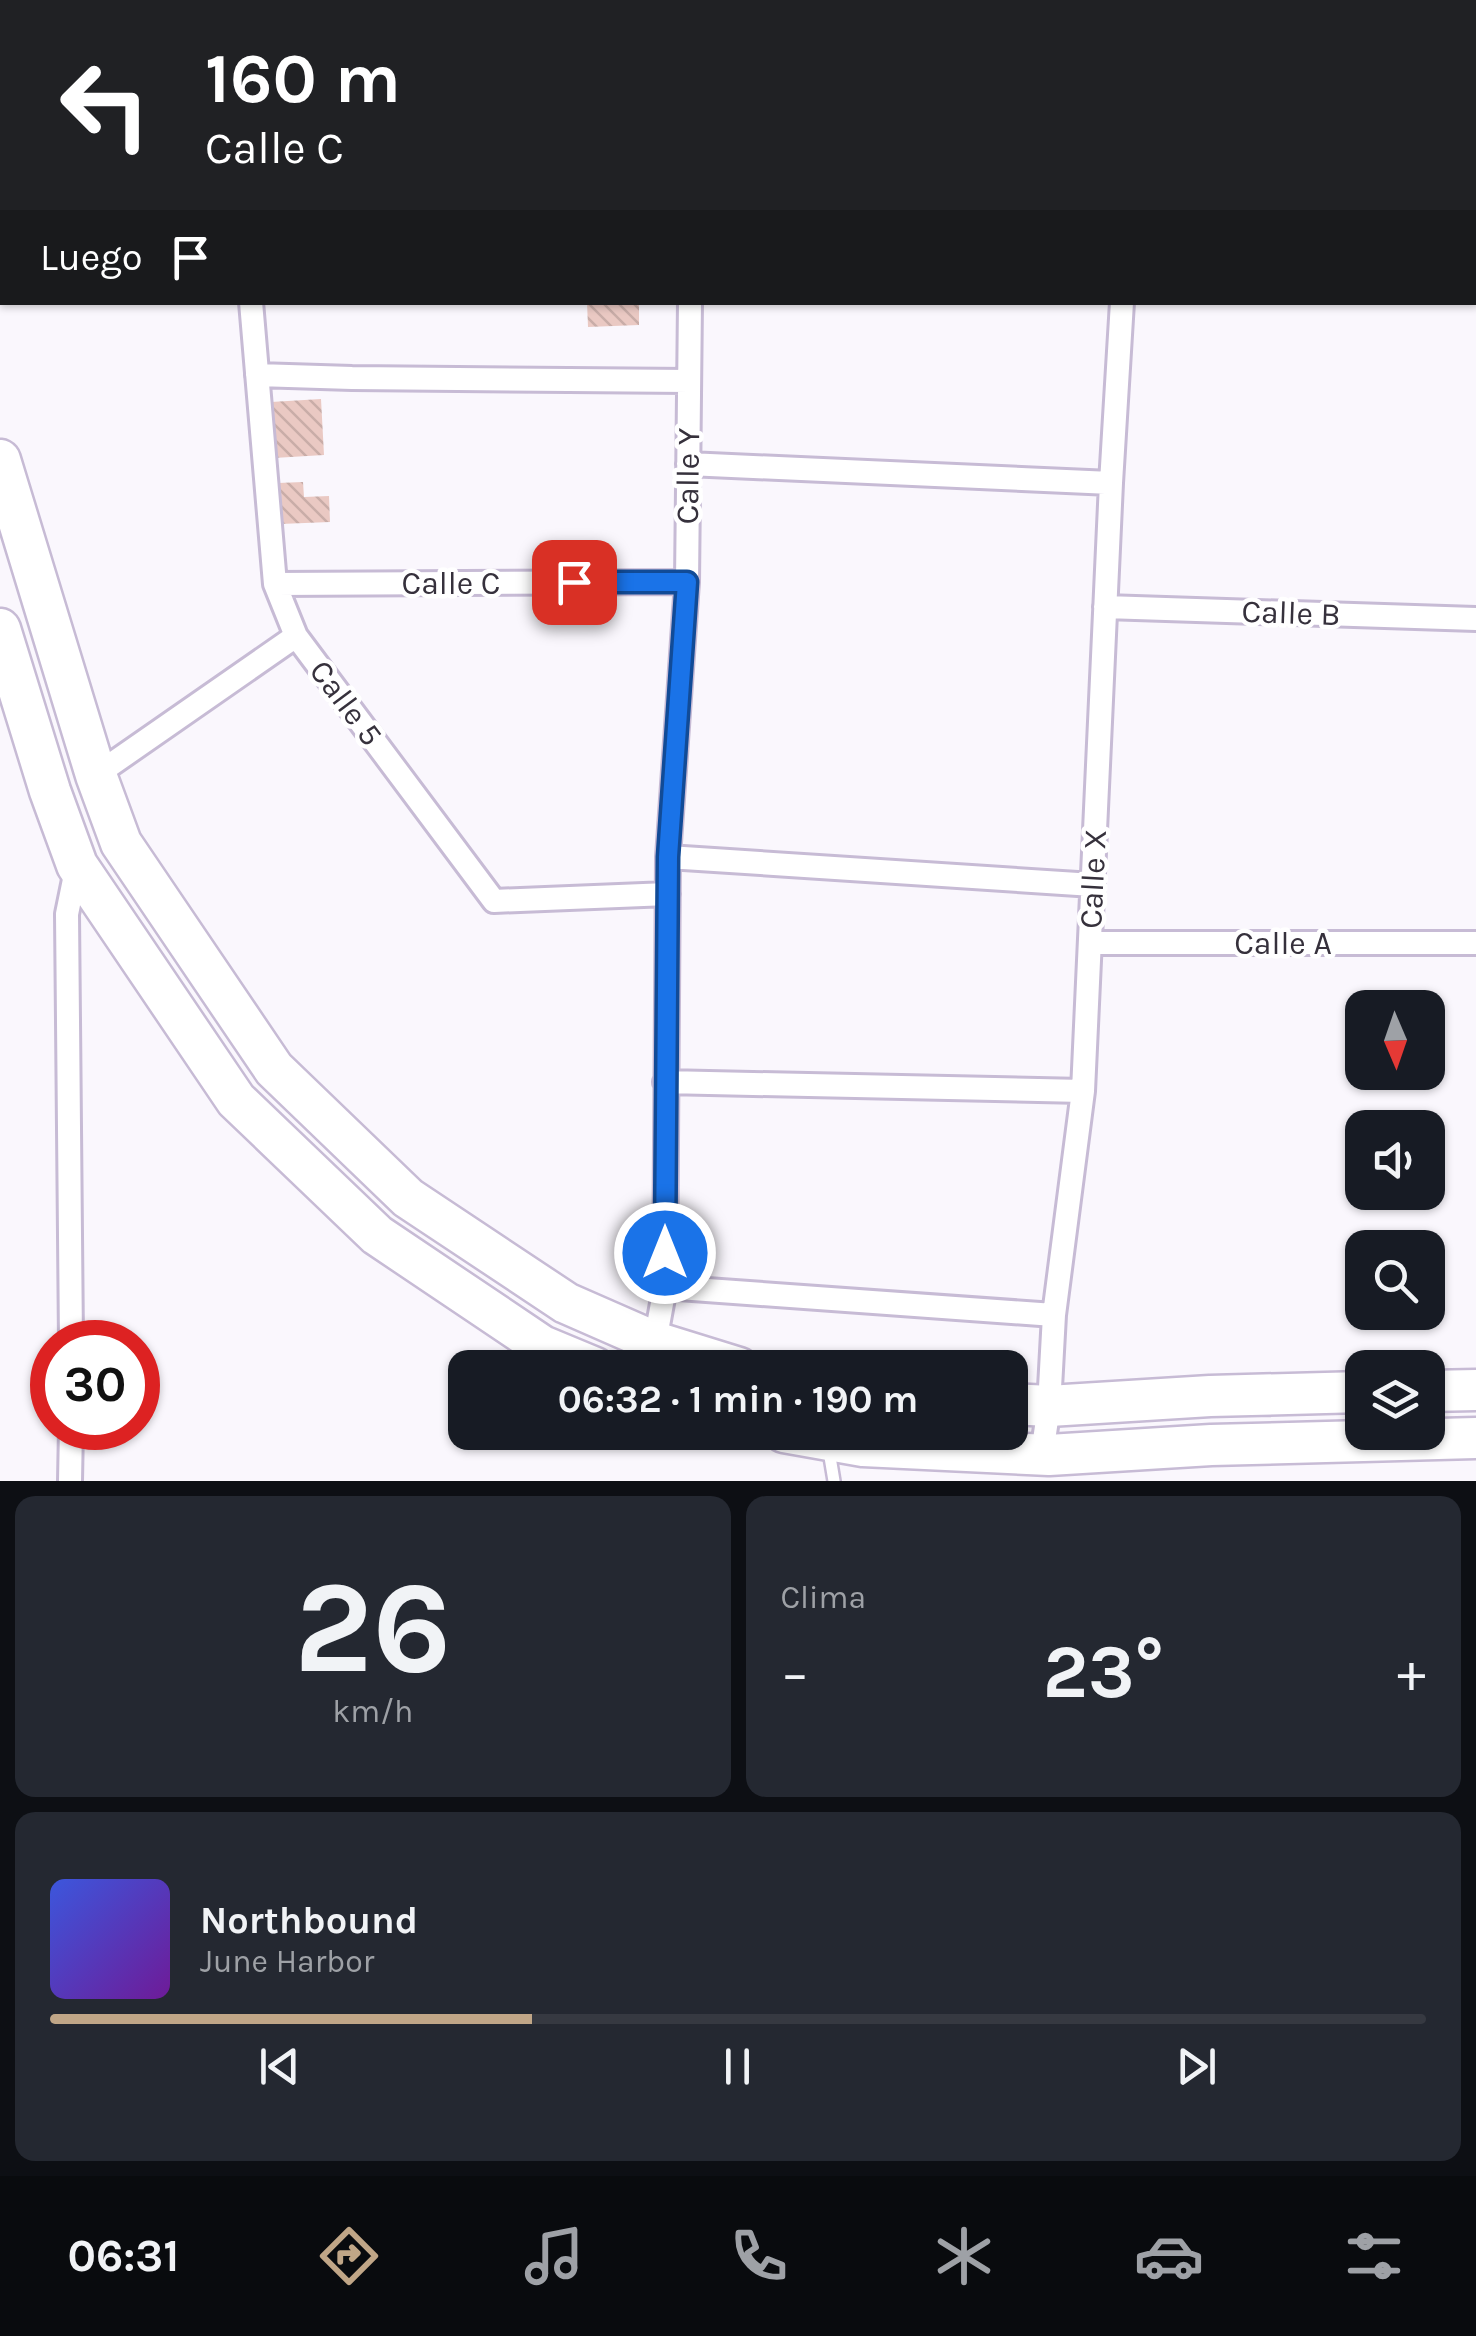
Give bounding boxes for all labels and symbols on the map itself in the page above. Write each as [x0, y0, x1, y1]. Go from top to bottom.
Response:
street label: Calle Y [669, 427, 707, 525]
pin [532, 540, 617, 625]
street label: Calle C [402, 565, 500, 602]
street label: Calle B [1241, 593, 1341, 633]
street label: Calle 5 [302, 653, 390, 753]
street label: Calle X [1072, 828, 1114, 930]
street label: Calle A [1234, 925, 1332, 962]
north arrow [1345, 990, 1445, 1090]
position arrow [613, 1201, 717, 1305]
speed limit sign: 30 [30, 1320, 160, 1450]

